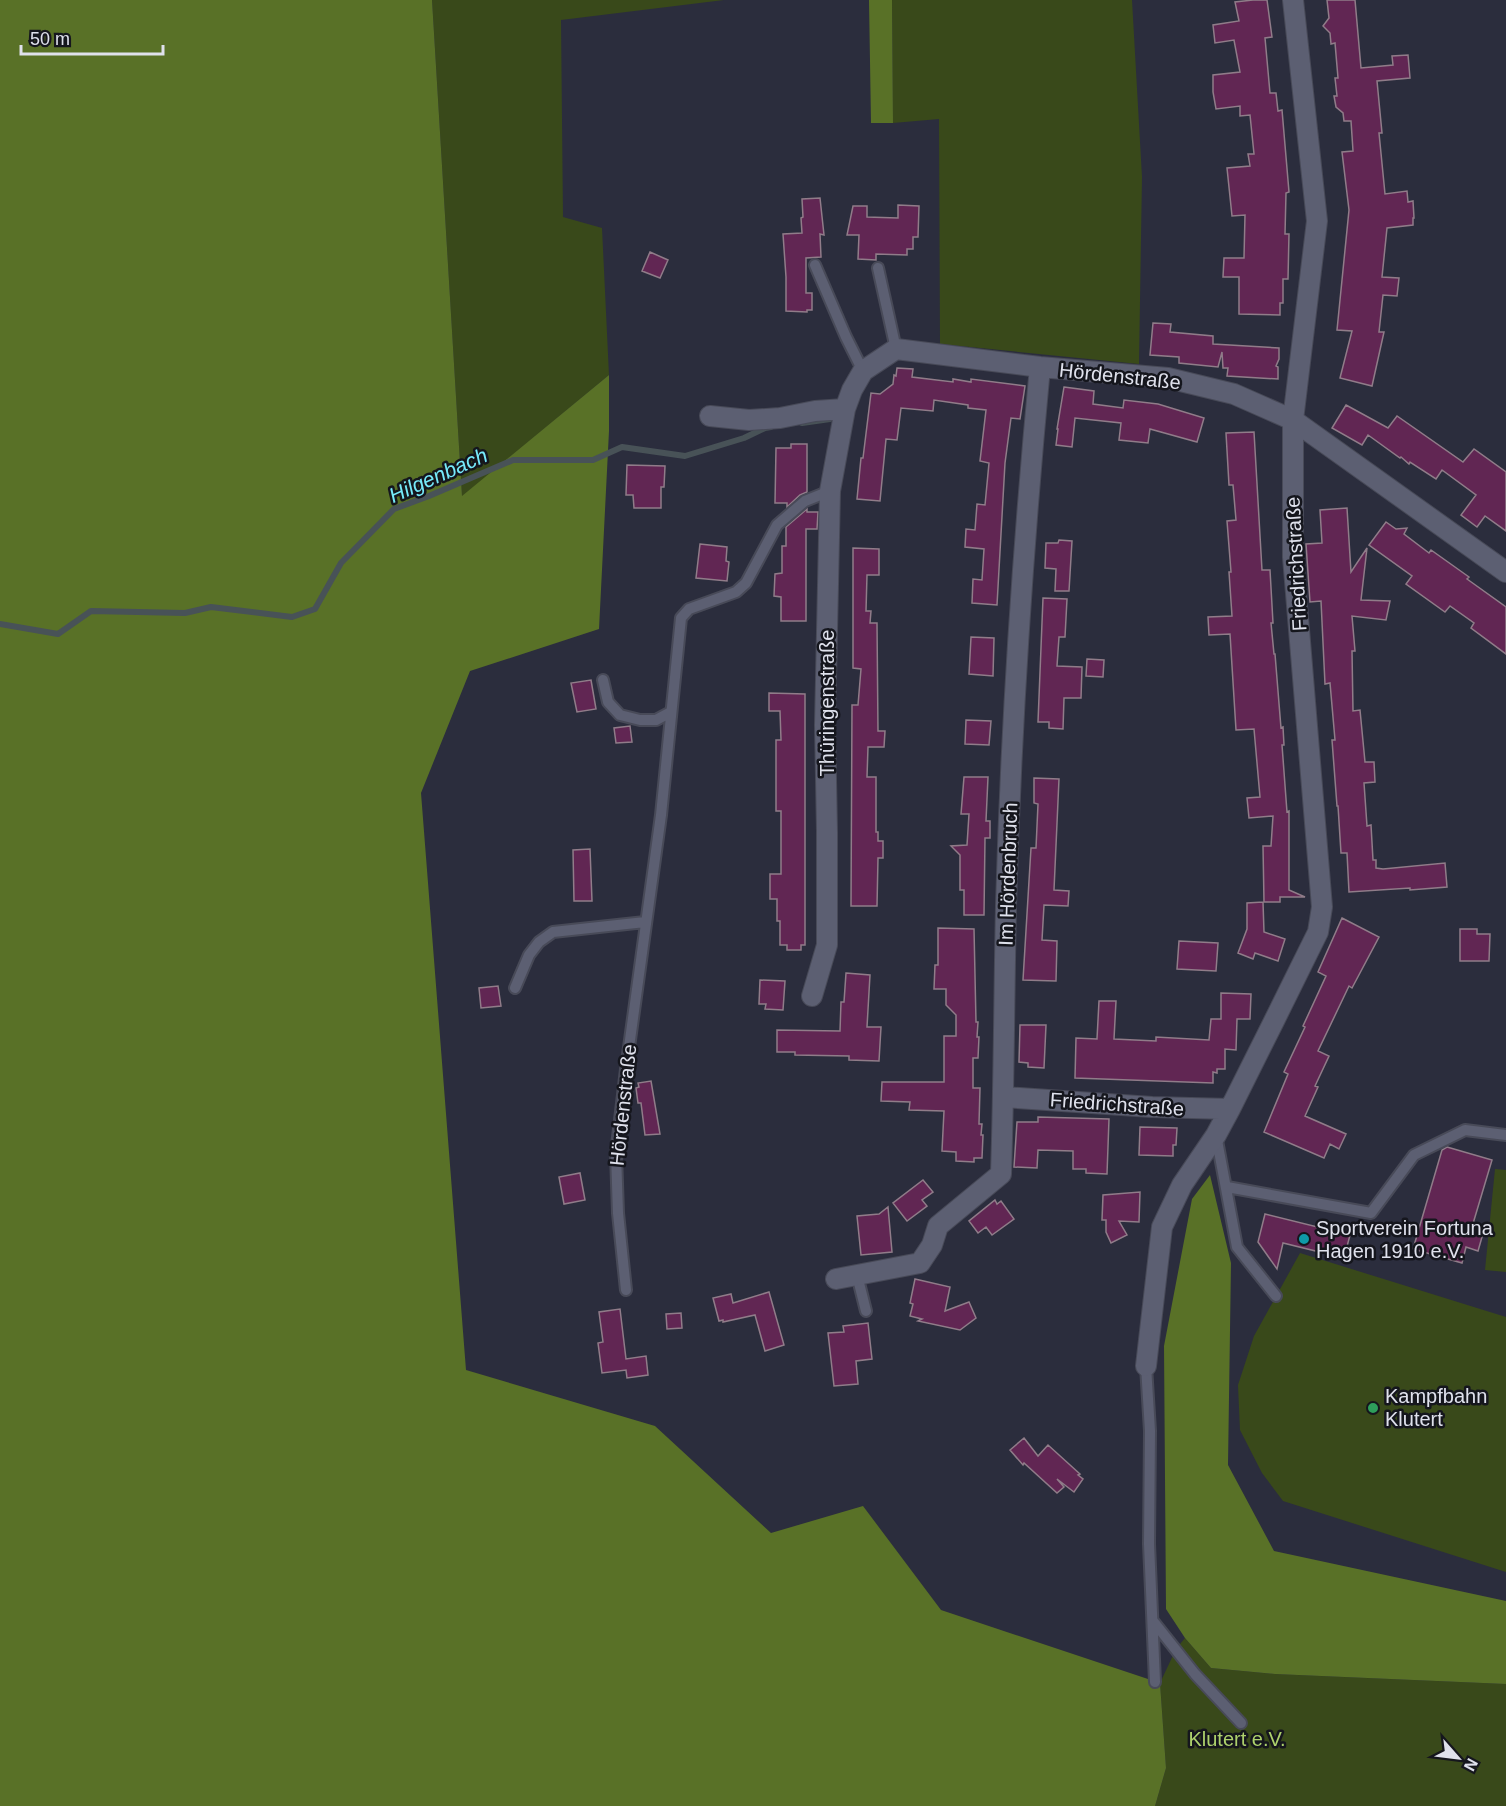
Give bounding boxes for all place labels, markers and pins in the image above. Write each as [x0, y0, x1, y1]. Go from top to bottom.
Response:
place label: Sportverein Fortuna Hagen 1910 e.V. [1316, 1217, 1494, 1262]
marker: Sportverein Fortuna Hagen 1910 e.V. [1297, 1232, 1311, 1246]
place label: Kampfbahn Klutert [1385, 1385, 1487, 1430]
marker: Kampfbahn Klutert [1366, 1401, 1380, 1415]

